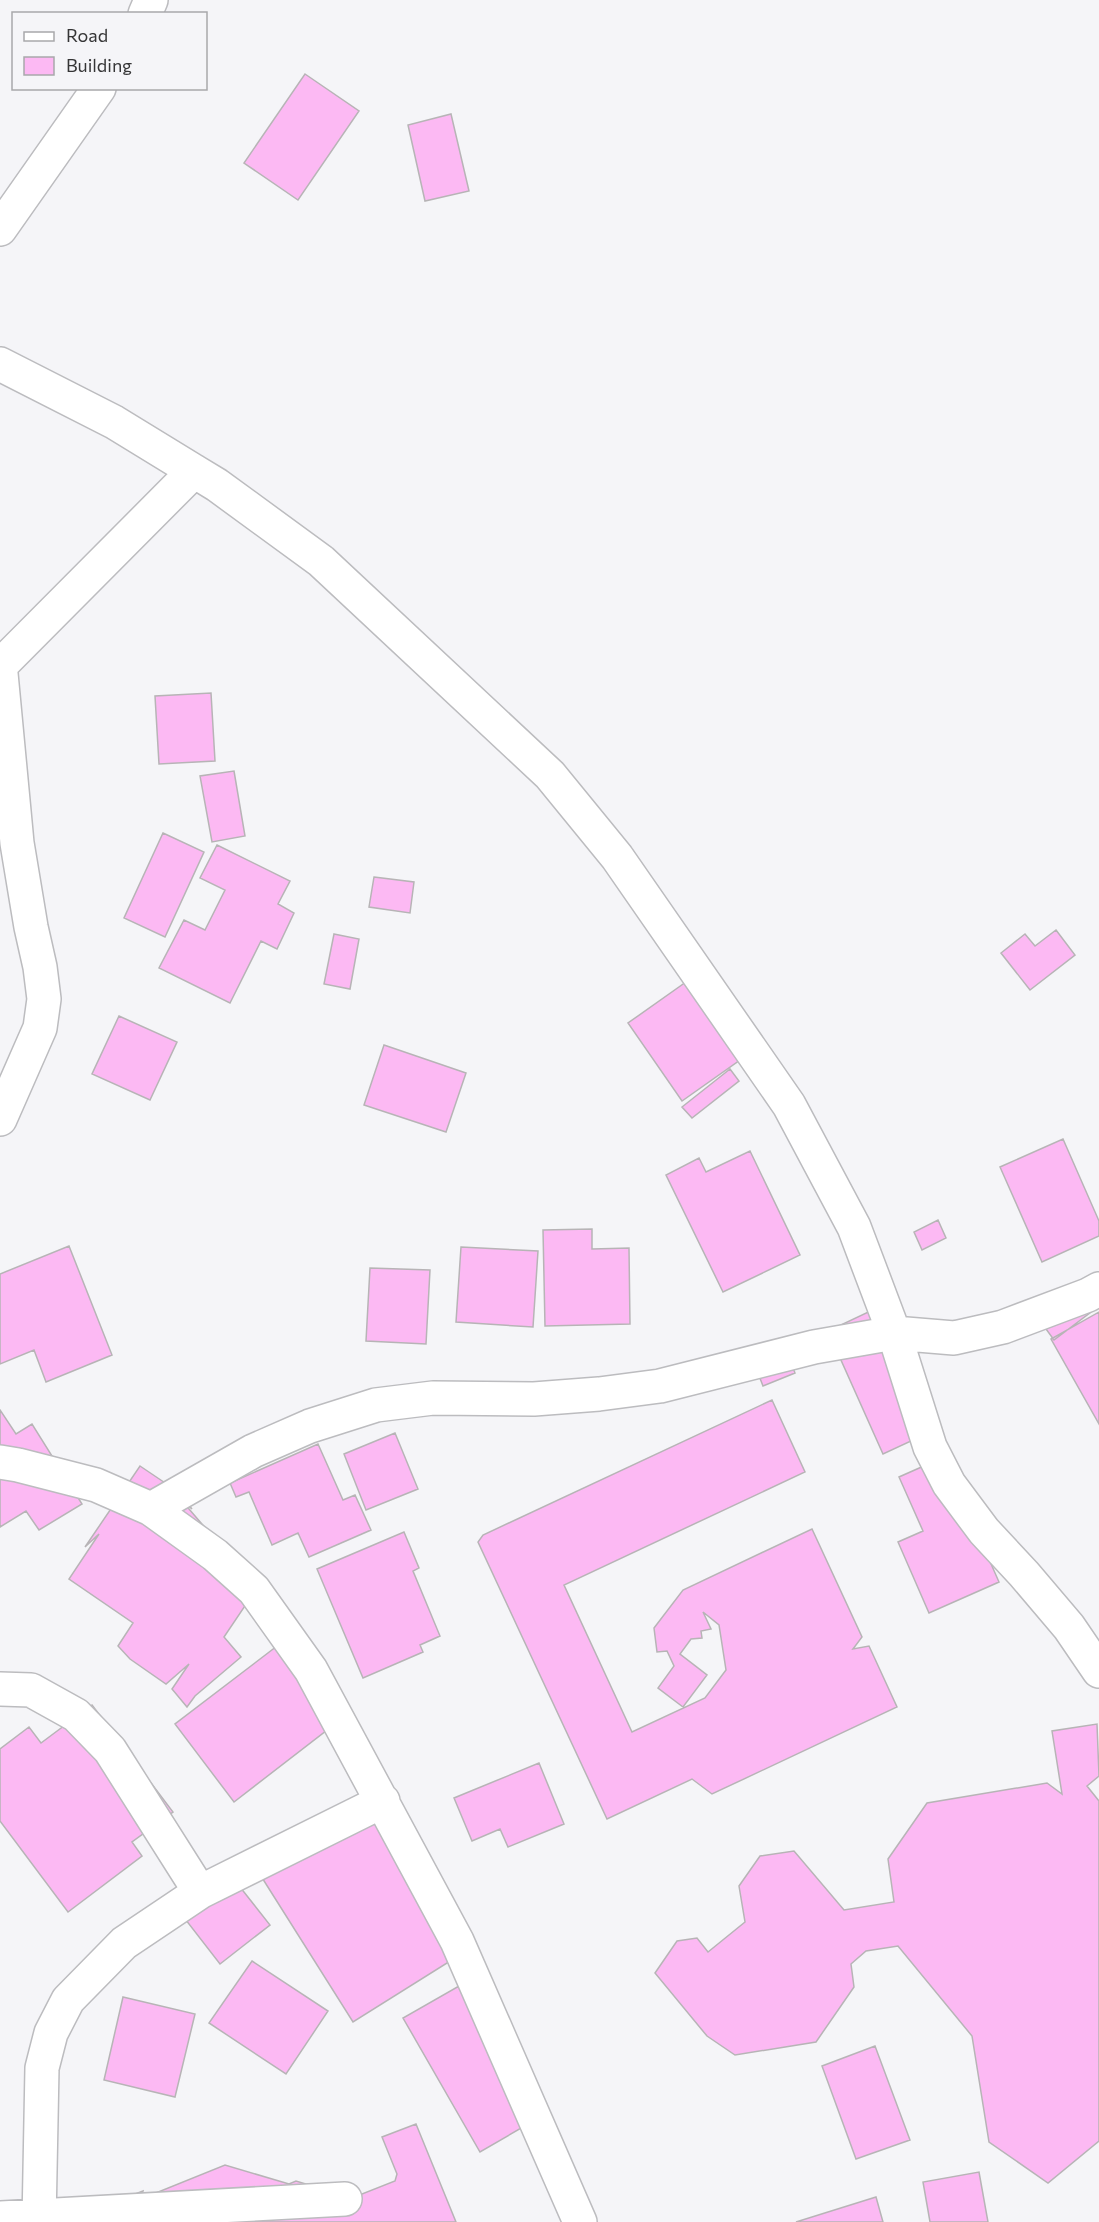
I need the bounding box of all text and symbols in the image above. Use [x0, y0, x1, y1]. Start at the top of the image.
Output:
legend [12, 12, 207, 90]
text: Road [66, 24, 108, 46]
text: Building [66, 54, 132, 76]

